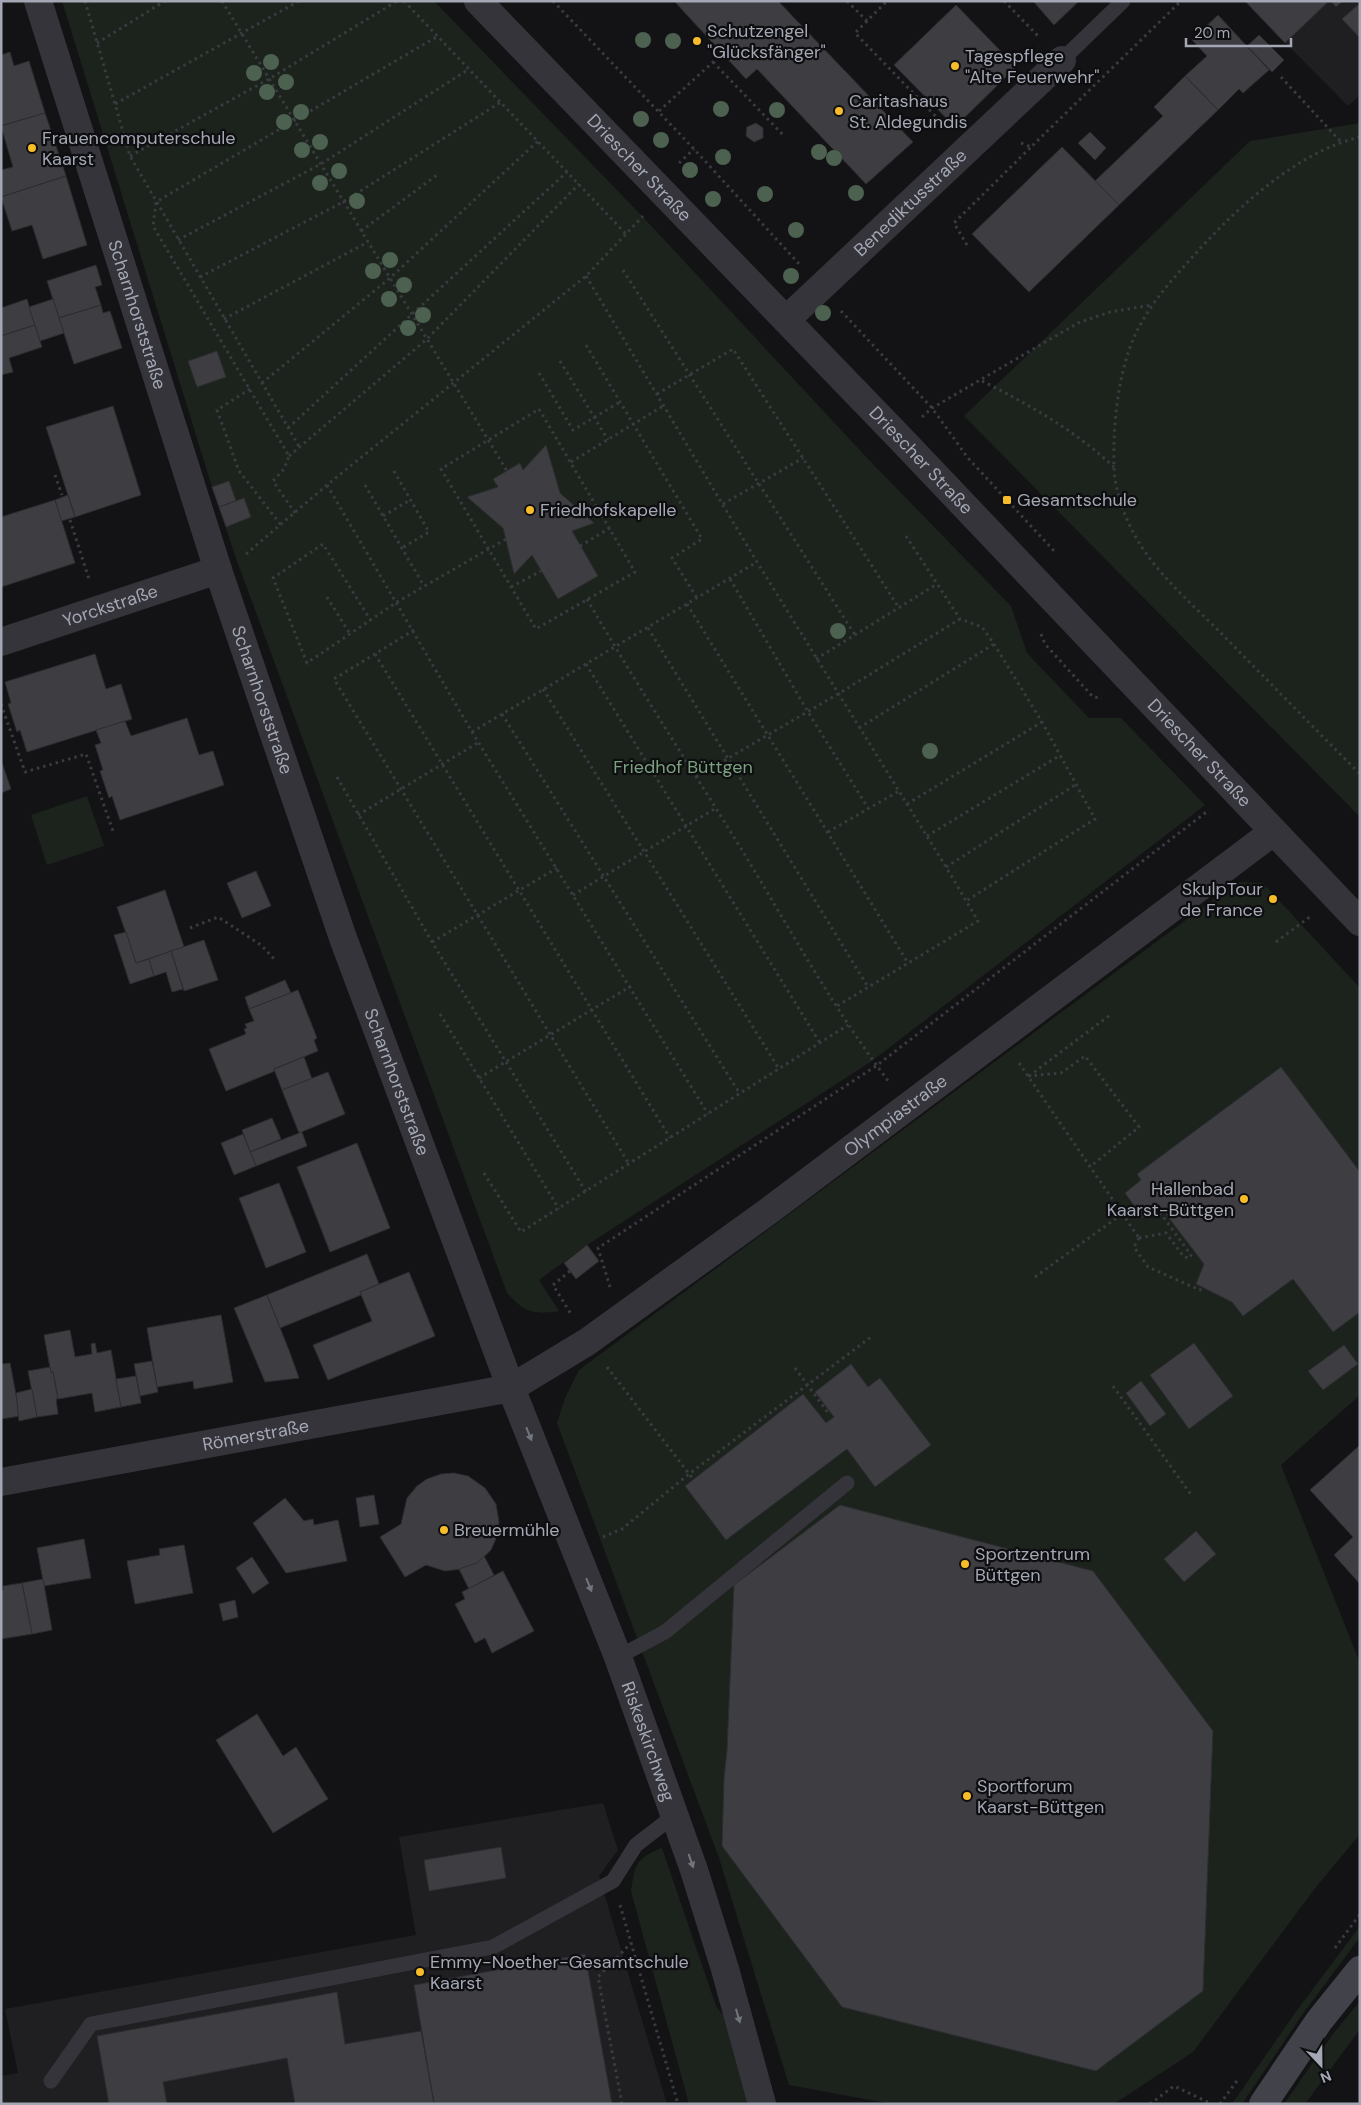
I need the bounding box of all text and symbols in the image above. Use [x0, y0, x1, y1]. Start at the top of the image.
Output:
scale bar [1186, 15, 1291, 47]
place label: Schutzengel "Glücksfänger" [707, 19, 826, 64]
text: 20 m [1194, 23, 1230, 43]
marker: Schutzengel "Glücksfänger" [691, 35, 703, 47]
place label: Tagespflege "Alte Feuerwehr" [965, 44, 1099, 89]
marker: Tagespflege "Alte Feuerwehr" [949, 60, 961, 72]
place label: Caritashaus St. Aldegundis [849, 89, 968, 134]
marker: Caritashaus St. Aldegundis [833, 105, 845, 117]
street label: Driescher Straße [582, 109, 697, 227]
place label: Frauencomputerschule Kaarst [42, 126, 235, 171]
marker: Frauencomputerschule Kaarst [26, 142, 38, 154]
street label: Benediktusstraße [849, 144, 972, 262]
street label: Scharnhorststraße [102, 237, 172, 392]
street label: Driescher Straße [864, 401, 978, 519]
place label: Gesamtschule [1017, 488, 1137, 512]
marker: Gesamtschule [1001, 494, 1013, 506]
place label: Friedhofskapelle [540, 498, 677, 522]
marker: Friedhofskapelle [524, 504, 536, 516]
street label: Yorckstraße [59, 579, 161, 633]
street label: Scharnhorststraße [226, 622, 298, 777]
street label: Driescher Straße [1142, 694, 1257, 812]
park label: Friedhof Büttgen [613, 755, 753, 779]
place label: SkulpTour de France [1180, 877, 1263, 922]
marker: SkulpTour de France [1267, 893, 1279, 905]
street label: Scharnhorststraße [358, 1005, 435, 1159]
street label: Olympiastraße [839, 1069, 952, 1162]
place label: Hallenbad Kaarst-Büttgen [1107, 1177, 1234, 1222]
marker: Hallenbad Kaarst-Büttgen [1238, 1193, 1250, 1205]
street label: Römerstraße [200, 1413, 311, 1457]
one-way arrow [525, 1427, 533, 1442]
place label: Breuermühle [454, 1518, 560, 1542]
marker: Breuermühle [438, 1524, 450, 1536]
place label: Sportzentrum Büttgen [975, 1542, 1090, 1587]
marker: Sportzentrum Büttgen [959, 1558, 971, 1570]
one-way arrow [586, 1577, 594, 1592]
street label: Riskeskirchweg [616, 1678, 681, 1805]
place label: Sportforum Kaarst-Büttgen [977, 1774, 1104, 1819]
marker: Sportforum Kaarst-Büttgen [961, 1790, 973, 1802]
one-way arrow [688, 1853, 695, 1868]
place label: Emmy-Noether-Gesamtschule Kaarst [430, 1950, 689, 1995]
marker: Emmy-Noether-Gesamtschule Kaarst [414, 1966, 426, 1978]
one-way arrow [735, 2009, 743, 2024]
north arrow [1296, 2040, 1346, 2090]
text: N [1318, 2067, 1334, 2087]

